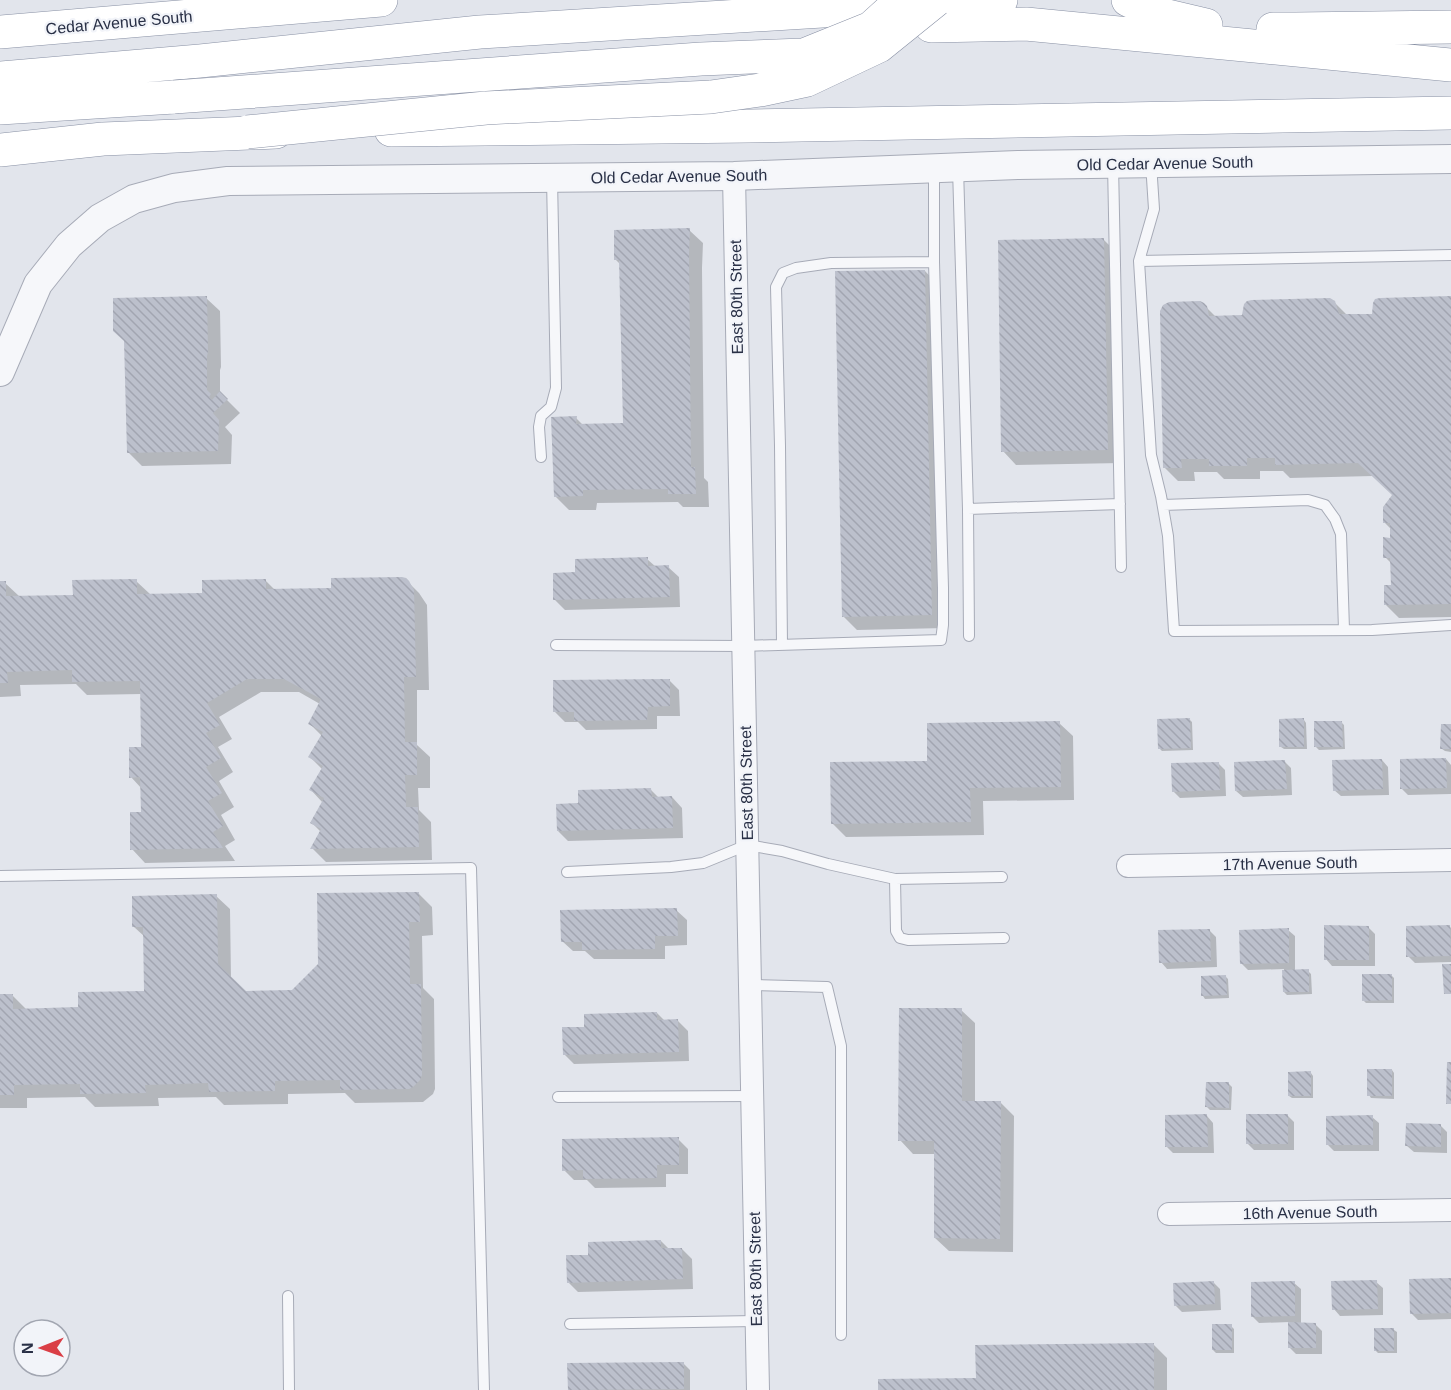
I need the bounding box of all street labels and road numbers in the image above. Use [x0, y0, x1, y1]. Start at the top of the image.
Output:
street label: Cedar Avenue South [45, 8, 193, 37]
street label: Old Cedar Avenue South [1077, 153, 1254, 174]
street label: Old Cedar Avenue South [591, 166, 768, 187]
street label: East 80th Street [727, 239, 746, 354]
street label: East 80th Street [737, 725, 756, 840]
street label: 17th Avenue South [1222, 854, 1358, 873]
street label: 16th Avenue South [1242, 1203, 1378, 1222]
street label: East 80th Street [746, 1211, 765, 1326]

